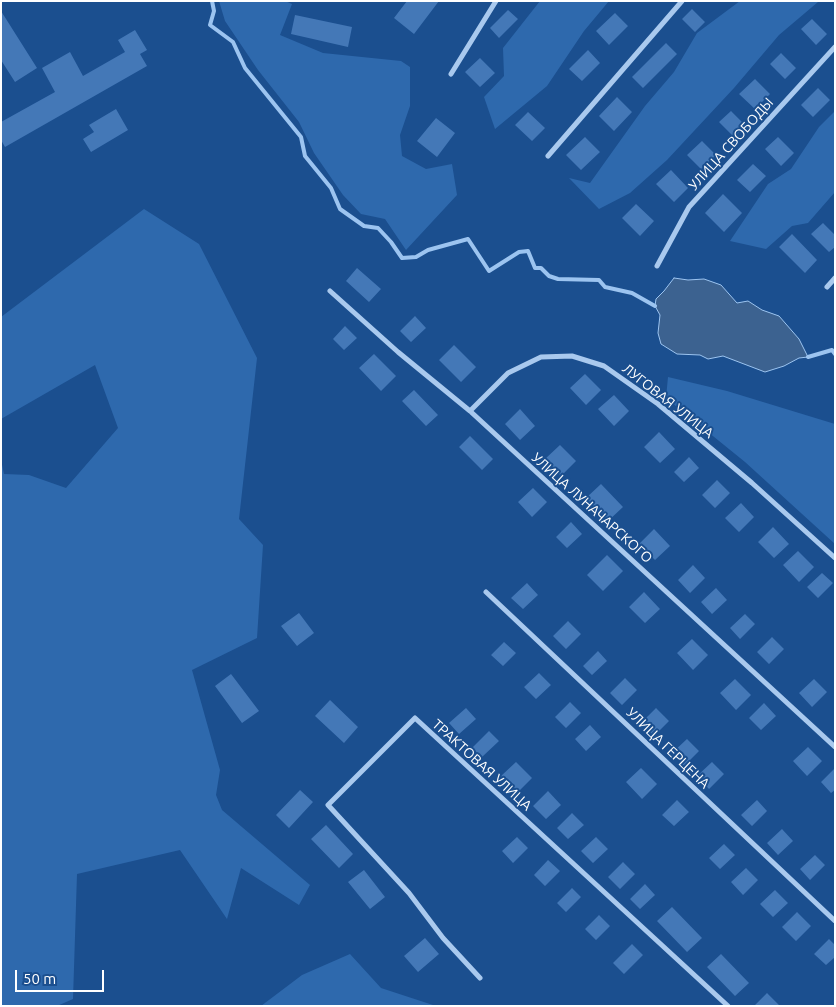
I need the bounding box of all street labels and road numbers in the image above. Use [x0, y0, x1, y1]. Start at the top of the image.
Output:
street label: УЛИЦА СВОБОДЫ [685, 94, 777, 194]
street label: ЛУГОВАЯ УЛИЦА [619, 360, 717, 442]
street label: УЛИЦА ЛУНАЧАРСКОГО [528, 449, 656, 567]
street label: УЛИЦА ГЕРЦЕНА [623, 704, 713, 792]
street label: ТРАКТОВАЯ УЛИЦА [429, 716, 535, 814]

